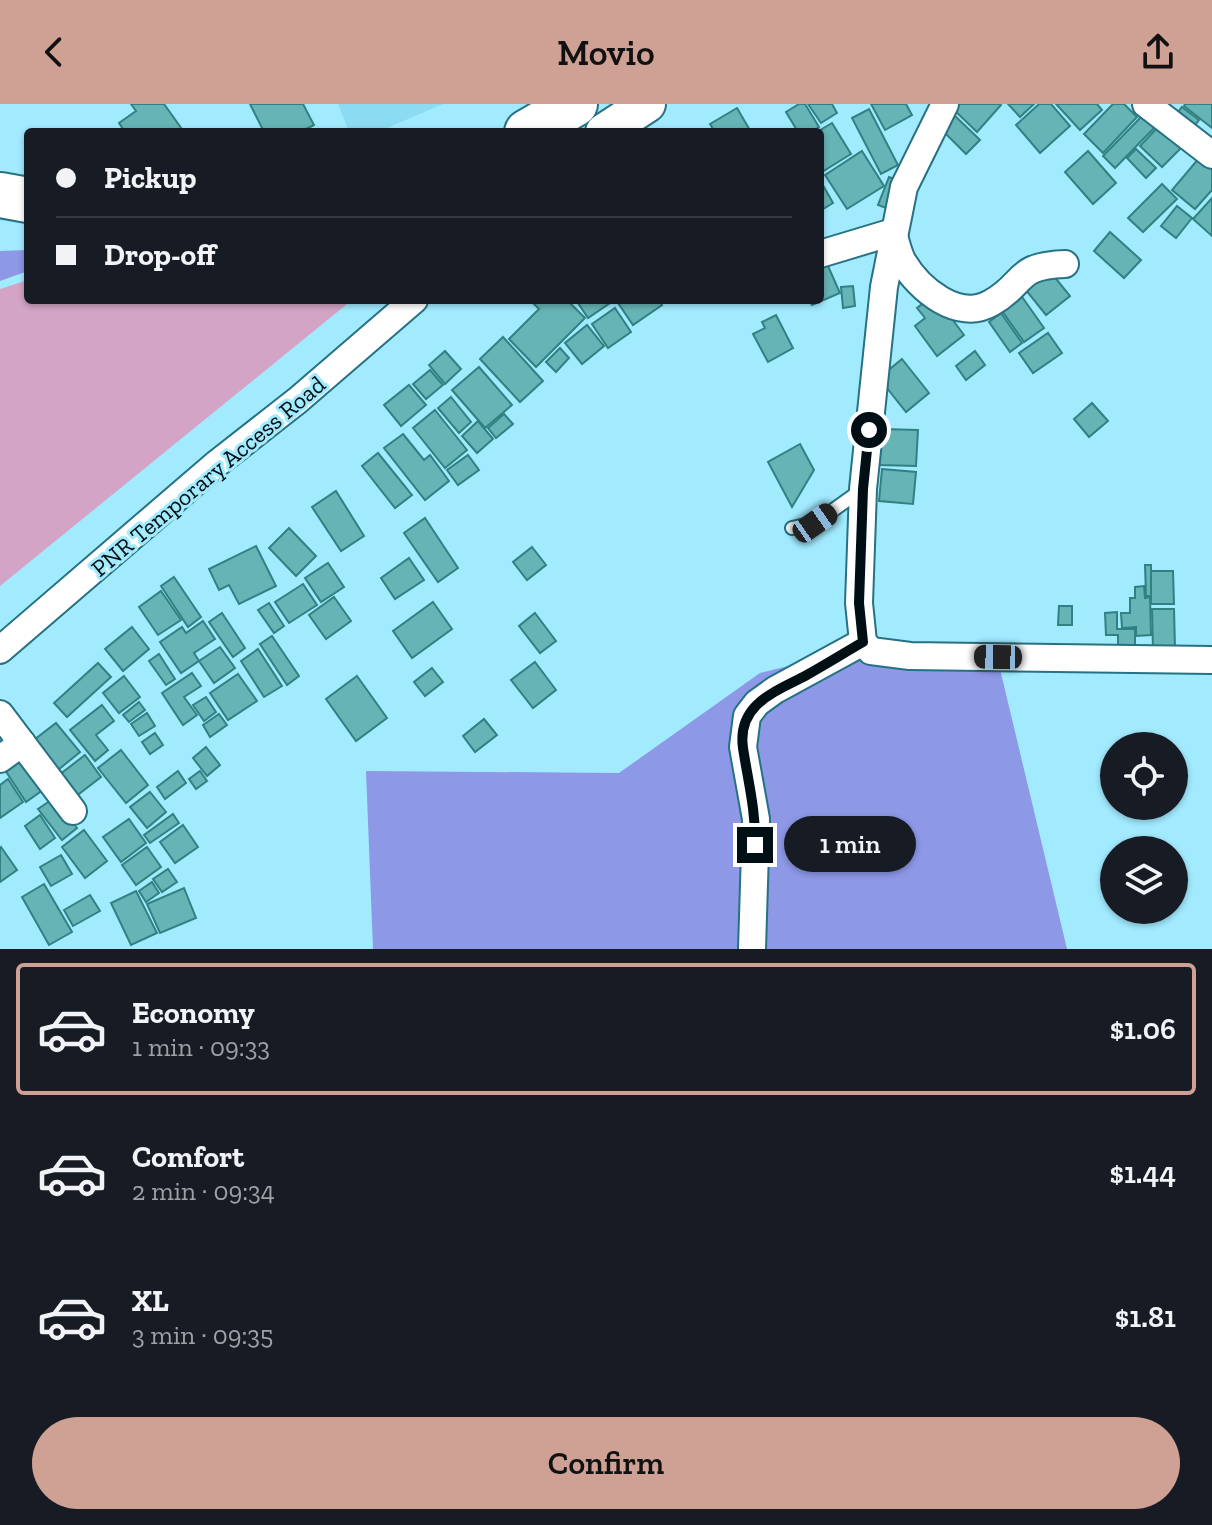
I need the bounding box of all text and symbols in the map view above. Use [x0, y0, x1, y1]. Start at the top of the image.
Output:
icon: back [32, 30, 76, 74]
icon: share [1136, 30, 1180, 74]
text: Movio [557, 31, 655, 74]
text: Pickup [104, 160, 196, 196]
text: Drop-off [104, 237, 216, 273]
street label: PNR Temporary Access Road [85, 369, 331, 583]
route start [851, 412, 887, 448]
car [788, 499, 842, 547]
car [974, 645, 1022, 669]
map controls [1100, 732, 1188, 924]
button: locate [1100, 732, 1188, 820]
callout: 1 min [783, 817, 915, 873]
route end [737, 827, 773, 863]
text: 1 min [819, 828, 881, 860]
button: layers [1100, 836, 1188, 924]
icon: car [36, 993, 108, 1065]
text: Economy [132, 995, 255, 1031]
text: $1.06 [1110, 1011, 1176, 1047]
text: 1 min · 09:33 [132, 1031, 270, 1063]
icon: car [36, 1137, 108, 1209]
text: Comfort [132, 1139, 244, 1175]
text: $1.44 [1109, 1155, 1176, 1191]
text: 2 min · 09:34 [132, 1175, 275, 1207]
icon: car [36, 1281, 108, 1353]
text: XL [132, 1283, 169, 1319]
text: $1.81 [1115, 1299, 1176, 1335]
text: 3 min · 09:35 [132, 1319, 273, 1351]
button: Confirm [32, 1417, 1180, 1509]

